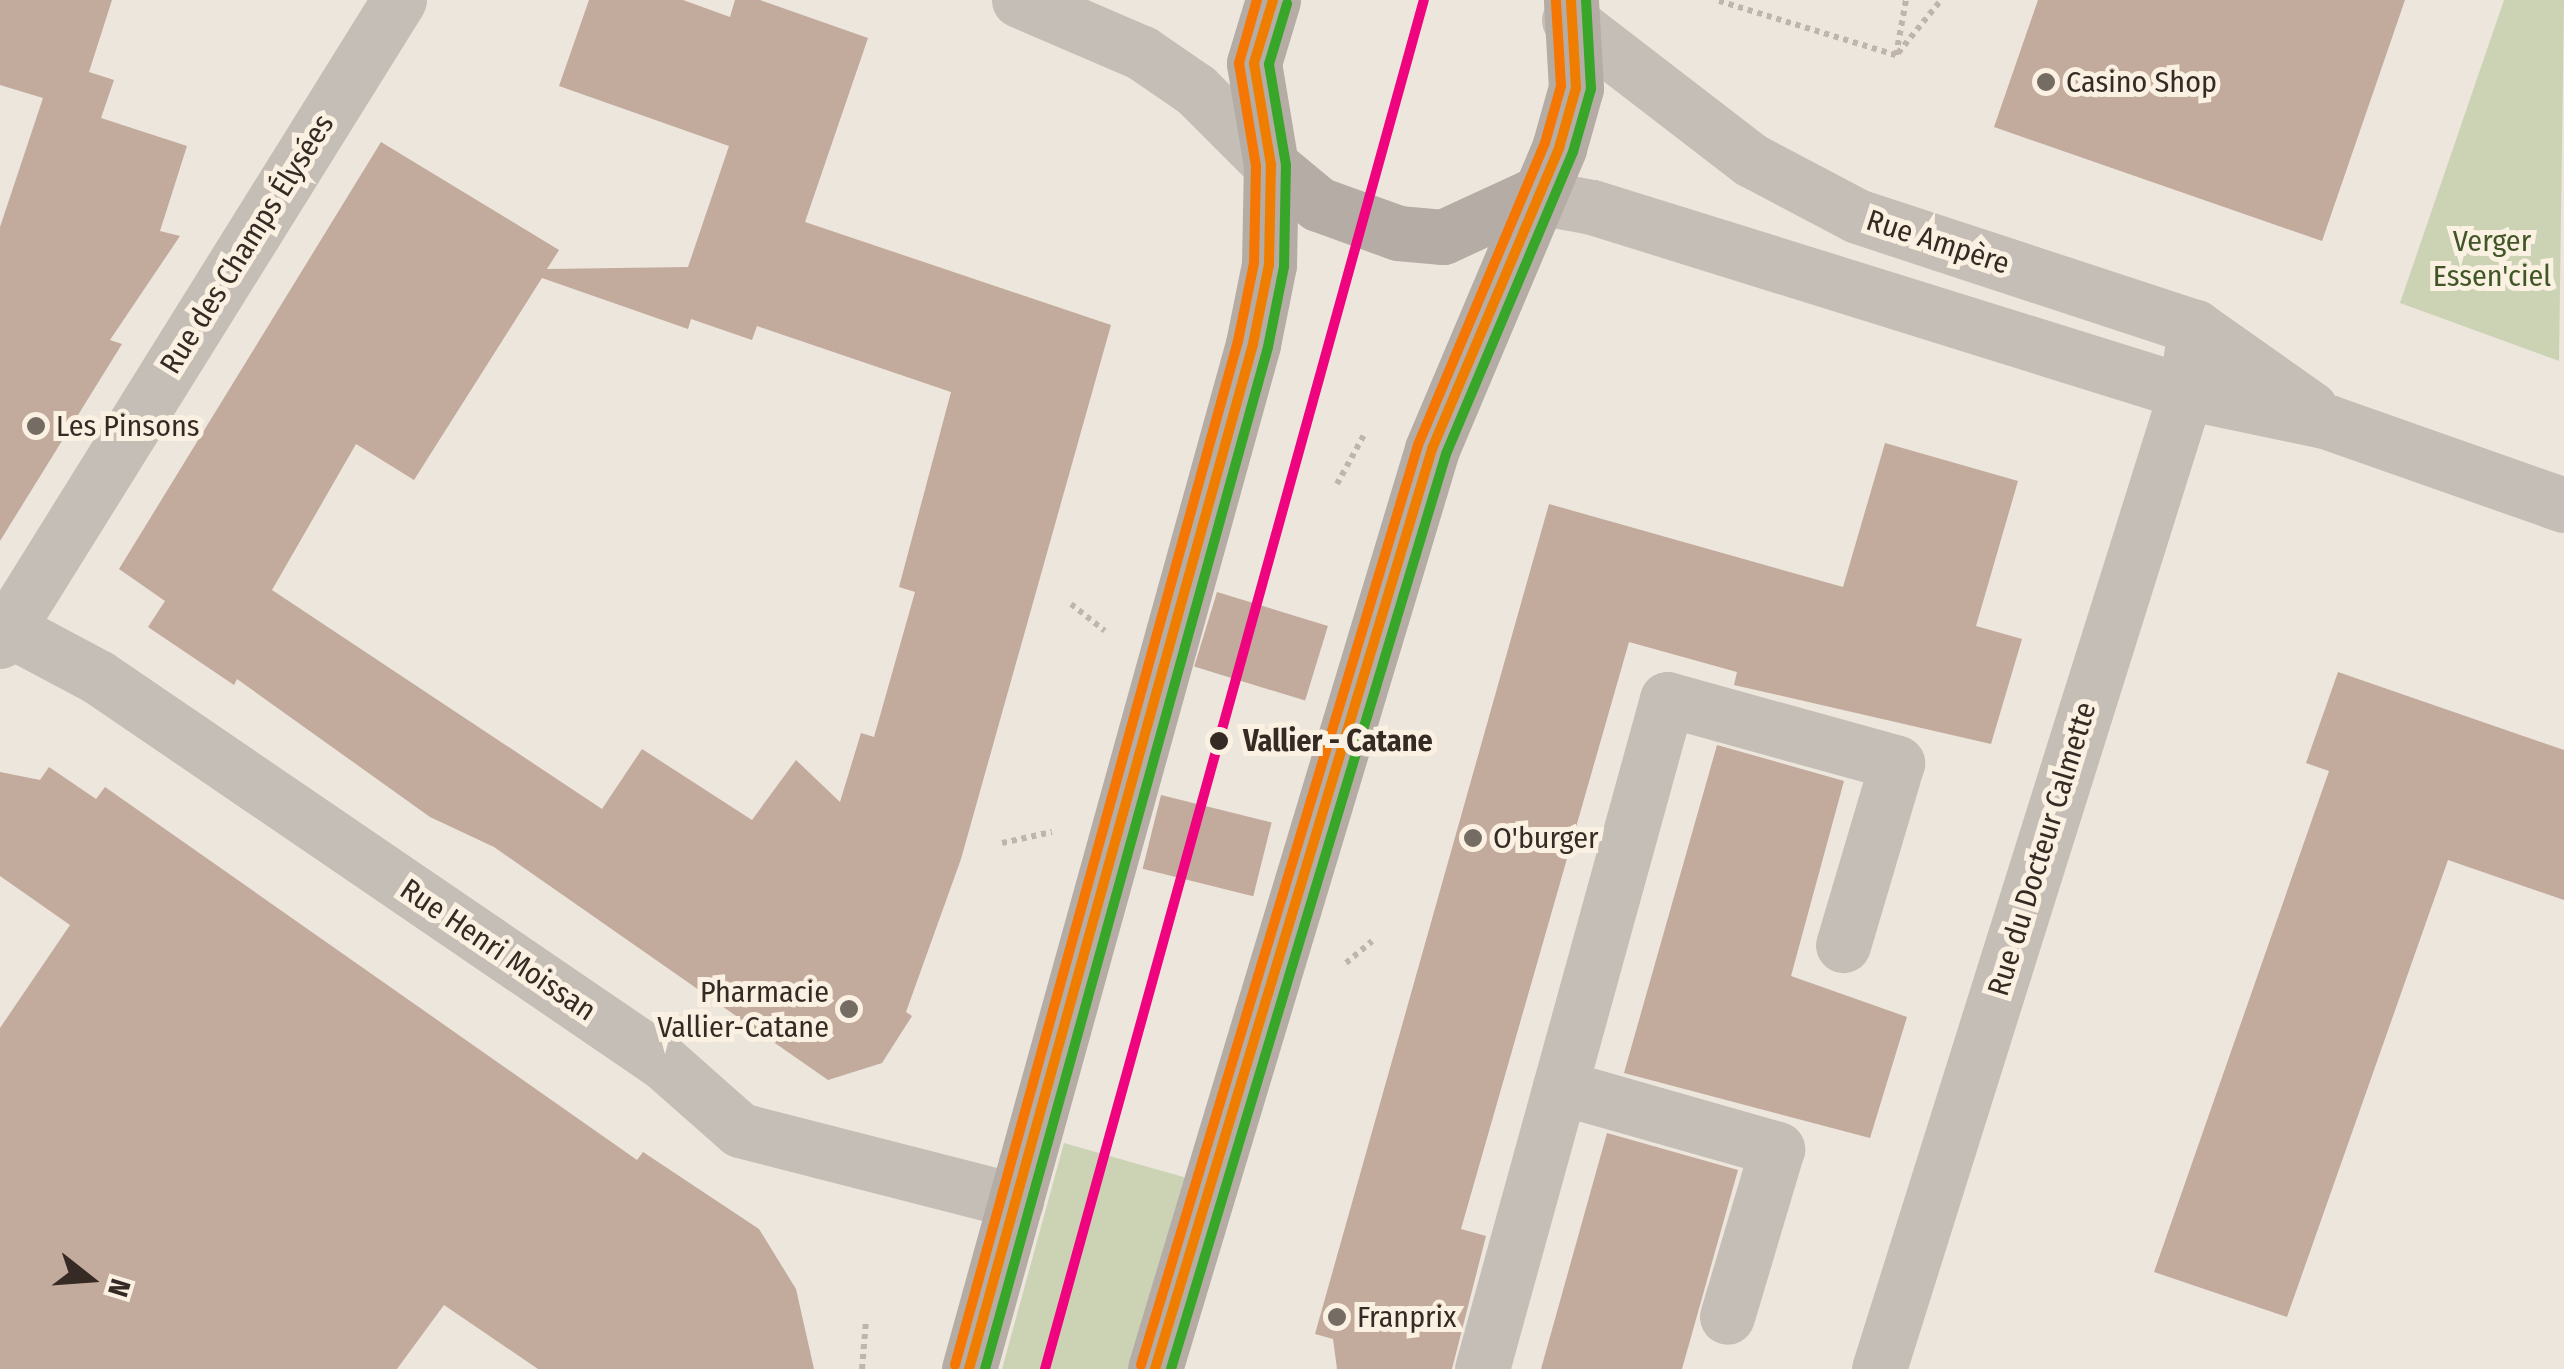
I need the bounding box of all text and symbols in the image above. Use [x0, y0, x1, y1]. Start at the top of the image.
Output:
place label: Casino Shop [2066, 64, 2217, 100]
marker: Casino Shop [2035, 71, 2057, 93]
street label: Rue des Champs Élysées [153, 108, 341, 380]
street label: Rue Ampère [1862, 202, 2014, 282]
park label: Verger Essen'ciel [2433, 223, 2551, 294]
place label: Les Pinsons [56, 408, 200, 444]
marker: Les Pinsons [25, 415, 47, 437]
street label: Rue du Docteur Calmette [1980, 698, 2104, 1000]
place label: Vallier - Catane [1243, 723, 1433, 759]
marker: Vallier - Catane [1204, 726, 1234, 756]
place label: O'burger [1493, 820, 1599, 856]
marker: O'burger [1462, 827, 1484, 849]
street label: Rue Henri Moissan [393, 871, 603, 1029]
place label: Pharmacie Vallier-Catane [657, 974, 829, 1044]
marker: Pharmacie Vallier-Catane [838, 998, 860, 1020]
north arrow [40, 1229, 140, 1329]
text: N [101, 1275, 137, 1301]
place label: Franprix [1357, 1299, 1456, 1335]
marker: Franprix [1326, 1306, 1348, 1328]

